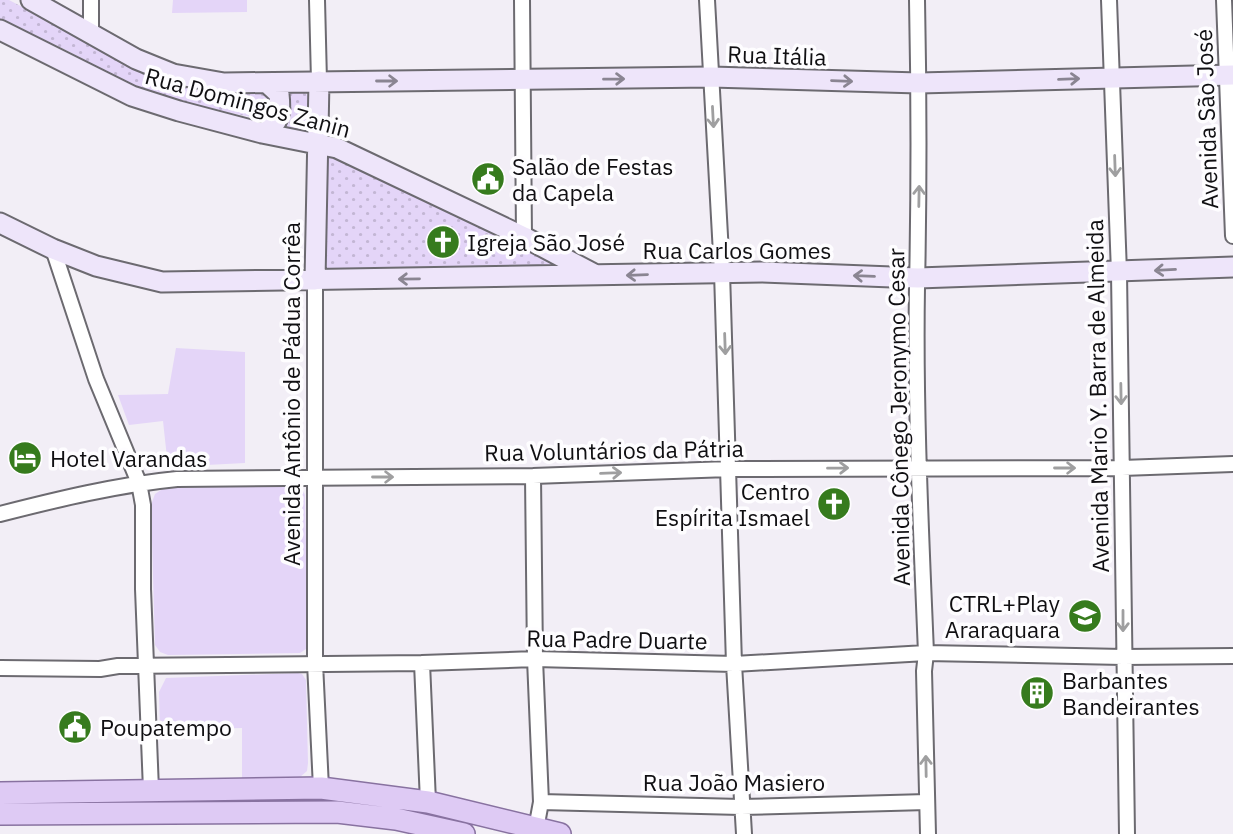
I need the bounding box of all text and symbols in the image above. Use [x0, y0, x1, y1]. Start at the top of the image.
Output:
street label: Avenida São José [1188, 28, 1224, 210]
street label: Rua Itália [727, 38, 827, 72]
street label: Rua Domingos Zanin [142, 60, 354, 144]
one-way arrow [603, 72, 626, 86]
one-way arrow [1057, 73, 1080, 86]
one-way arrow [375, 74, 398, 88]
one-way arrow [830, 75, 853, 88]
one-way arrow [707, 105, 720, 128]
place label: Salão de Festas da Capela [512, 151, 673, 207]
one-way arrow [1109, 154, 1122, 177]
public building icon: Salão de Festas da Capela [469, 160, 507, 198]
one-way arrow [912, 184, 926, 207]
street label: Avenida Mario Y. Barra de Almeida [1079, 219, 1115, 573]
street label: Avenida Antônio de Pádua Corrêa [276, 222, 306, 566]
church icon: Igreja São José [424, 223, 462, 261]
place label: Igreja São José [467, 227, 625, 257]
street label: Rua Carlos Gomes [642, 235, 832, 265]
street label: Avenida Cônego Jeronymo Cesar [880, 247, 916, 586]
one-way arrow [1154, 264, 1177, 277]
one-way arrow [625, 268, 648, 281]
one-way arrow [853, 269, 876, 282]
one-way arrow [398, 272, 421, 285]
one-way arrow [718, 333, 731, 356]
one-way arrow [1115, 382, 1128, 405]
street label: Rua Voluntários da Pátria [484, 433, 744, 467]
hotel icon: Hotel Varandas [6, 439, 44, 477]
place label: Hotel Varandas [50, 443, 208, 473]
one-way arrow [826, 461, 849, 475]
one-way arrow [1054, 461, 1077, 475]
one-way arrow [599, 466, 622, 480]
one-way arrow [371, 470, 394, 483]
place label: Centro Espírita Ismael [655, 476, 810, 532]
church icon: Centro Espírita Ismael [815, 485, 853, 523]
place label: CTRL+Play Araraquara [945, 588, 1061, 644]
school or university icon: CTRL+Play Araraquara [1066, 597, 1104, 635]
one-way arrow [1116, 609, 1130, 632]
street label: Rua Padre Duarte [526, 622, 708, 656]
place label: Barbantes Bandeirantes [1062, 665, 1200, 721]
building icon: Barbantes Bandeirantes [1018, 674, 1056, 712]
public building icon: Poupatempo [56, 708, 94, 746]
place label: Poupatempo [100, 712, 232, 742]
one-way arrow [919, 755, 932, 778]
street label: Rua João Masiero [643, 767, 825, 797]

